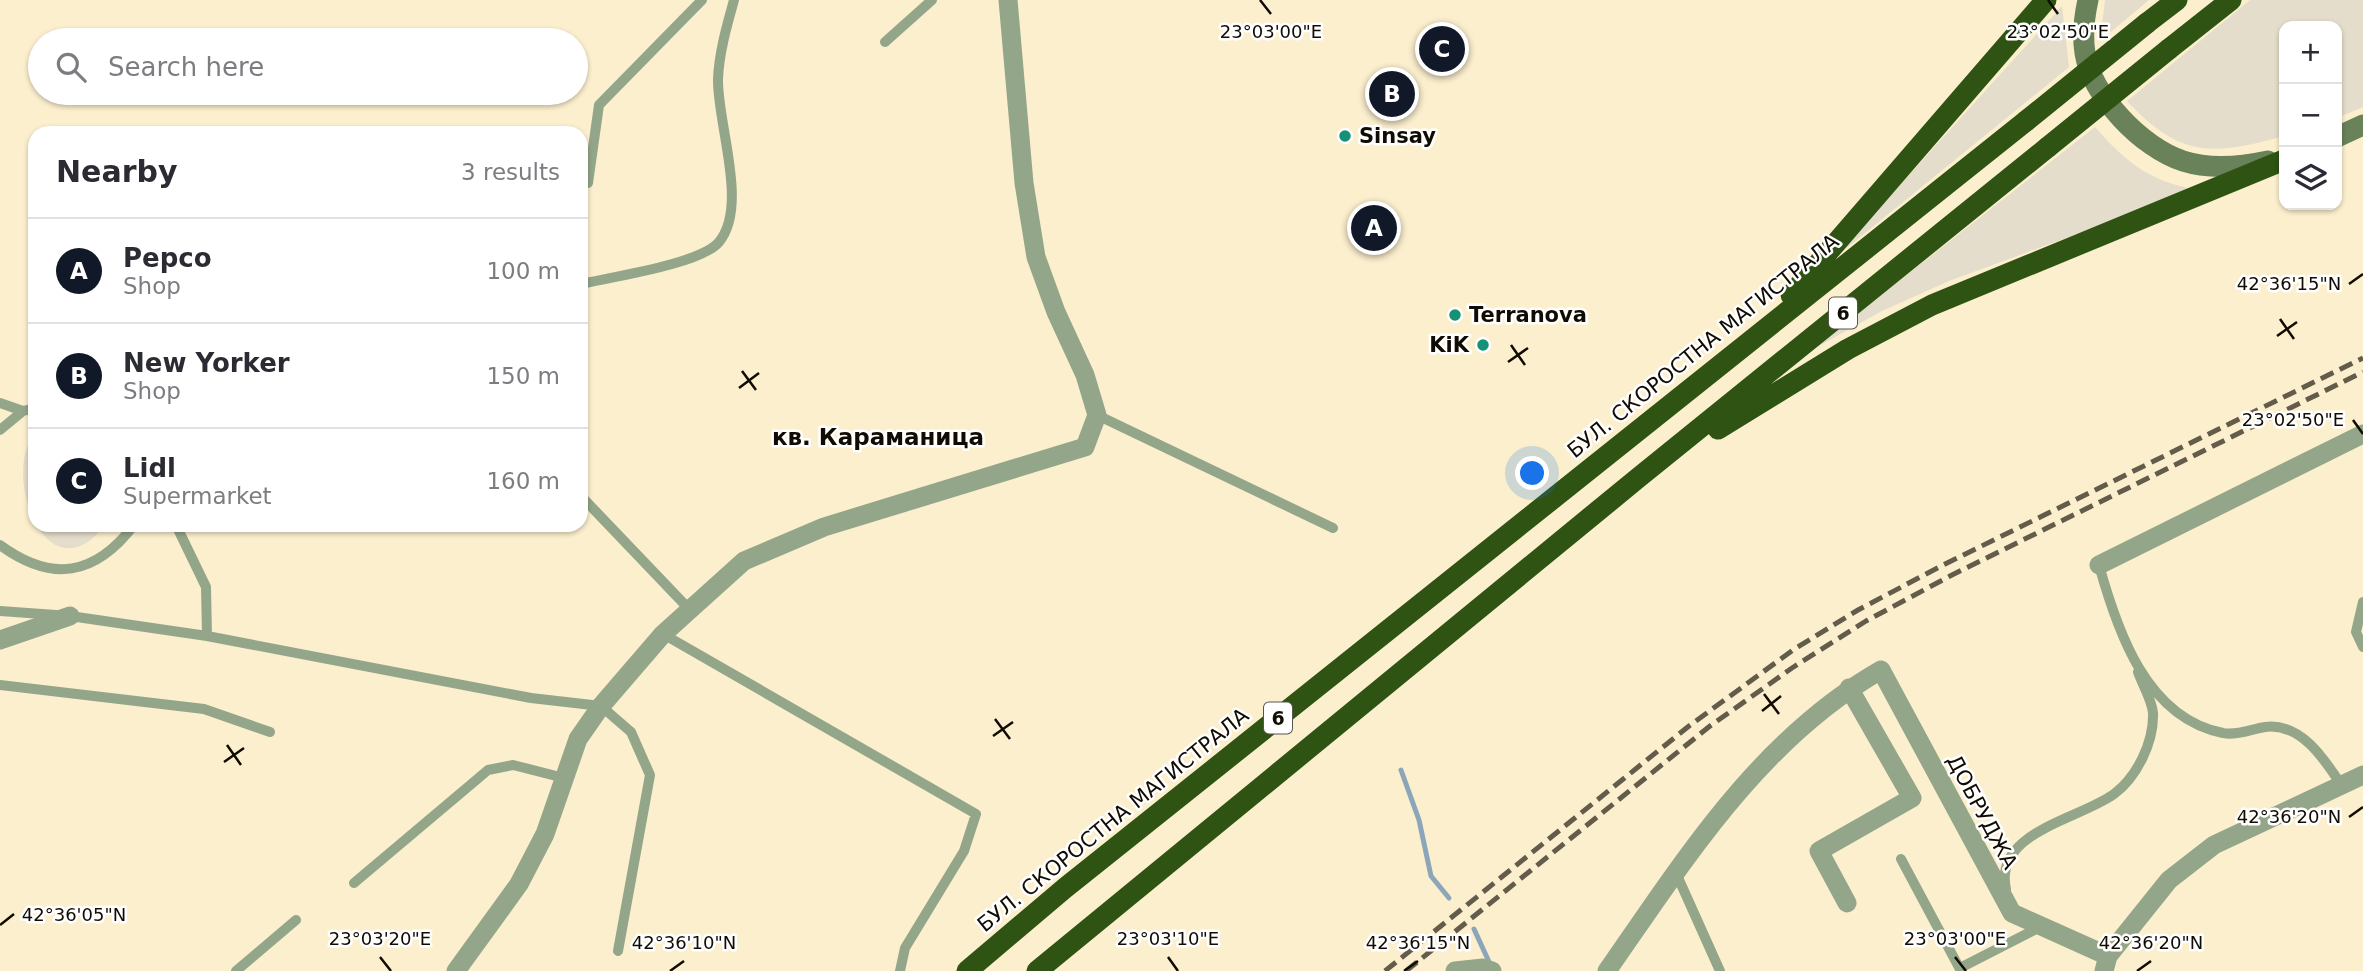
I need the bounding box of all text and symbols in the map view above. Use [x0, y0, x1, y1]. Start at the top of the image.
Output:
text: 23°03'00"E [1220, 21, 1322, 42]
text: 23°02'50"E [2007, 21, 2109, 42]
map controls [2279, 21, 2342, 210]
button: + [2279, 21, 2342, 84]
pin: C [1419, 23, 1465, 75]
search box [28, 28, 588, 105]
icon: search [52, 48, 90, 86]
text: Search here [108, 52, 264, 82]
pin: B [1369, 68, 1415, 120]
button: − [2279, 84, 2342, 147]
place label: Sinsay [1359, 124, 1436, 148]
marker: Sinsay [1337, 128, 1353, 144]
button: layers [2279, 147, 2342, 210]
text: Nearby [56, 154, 178, 189]
text: 3 results [461, 159, 560, 185]
pin: A [1351, 202, 1397, 254]
street label: БУЛ. СКОРОСТНА МАГИСТРАЛА [1563, 229, 1844, 463]
text: Pepco [123, 243, 212, 273]
text: A [70, 258, 88, 284]
text: 100 m [486, 258, 560, 284]
text: Shop [123, 273, 181, 299]
text: 42°36'15"N [2237, 273, 2341, 294]
road number: 6 [1829, 298, 1857, 328]
place label: Terranova [1469, 303, 1587, 327]
marker: Terranova [1447, 307, 1463, 323]
place label: KiK [1429, 333, 1470, 357]
marker: KiK [1475, 337, 1491, 353]
text: New Yorker [123, 348, 290, 378]
text: B [70, 363, 88, 389]
text: 150 m [486, 363, 560, 389]
text: Shop [123, 378, 181, 404]
text: 23°02'50"E [2242, 409, 2344, 430]
district label: кв. Караманица [772, 424, 984, 450]
text: Lidl [123, 453, 176, 483]
your location [1515, 456, 1549, 490]
text: C [71, 468, 87, 494]
text: 160 m [486, 468, 560, 494]
text: Supermarket [123, 483, 272, 509]
road number: 6 [1264, 702, 1292, 734]
street label: БУЛ. СКОРОСТНА МАГИСТРАЛА [973, 703, 1254, 937]
street label: ДОБРУДЖА [1942, 751, 2023, 874]
text: 42°36'20"N [2237, 806, 2341, 827]
text: 42°36'05"N [22, 904, 126, 925]
text: 23°03'20"E [329, 928, 431, 949]
text: 23°03'10"E [1117, 928, 1219, 949]
text: 23°03'00"E [1904, 928, 2006, 949]
text: 42°36'10"N [632, 932, 736, 953]
text: 42°36'15"N [1366, 932, 1470, 953]
text: 42°36'20"N [2099, 932, 2203, 953]

